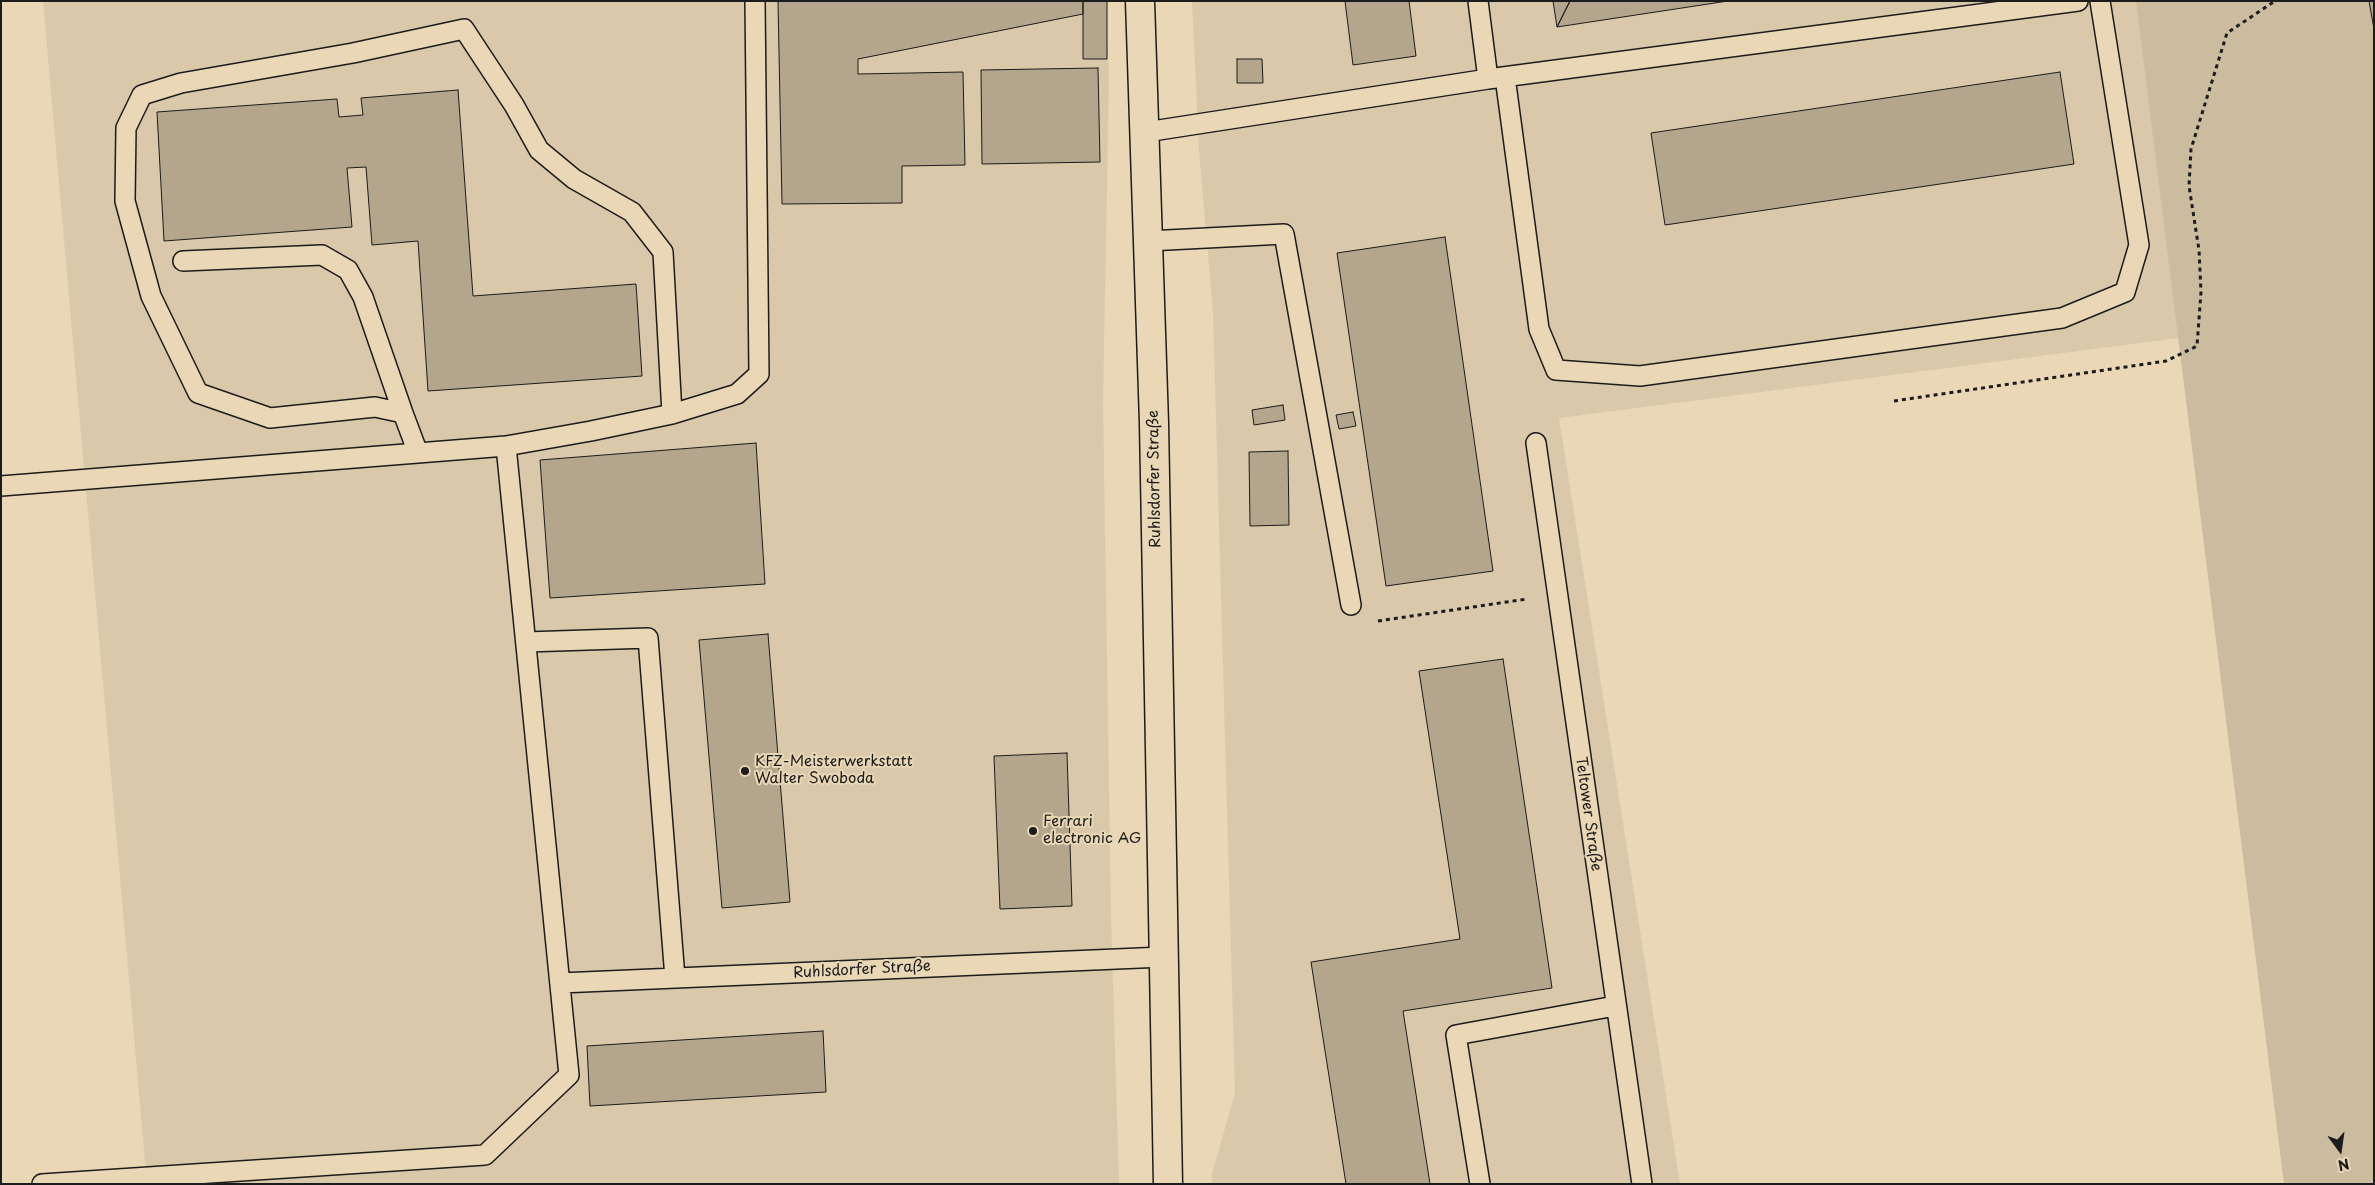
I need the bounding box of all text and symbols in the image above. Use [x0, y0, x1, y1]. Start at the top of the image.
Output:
street label: Ruhlsdorfer Straße [1145, 410, 1165, 548]
place label: KFZ-Meisterwerkstatt Walter Swoboda [755, 753, 913, 788]
street label: Teltower Straße [1571, 756, 1605, 872]
marker: KFZ-Meisterwerkstatt Walter Swoboda [739, 765, 751, 777]
place label: Ferrari electronic AG [1043, 813, 1141, 848]
marker: Ferrari electronic AG [1027, 825, 1039, 837]
street label: Ruhlsdorfer Straße [793, 957, 931, 983]
north arrow [2315, 1125, 2365, 1175]
text: N [2336, 1154, 2352, 1177]

